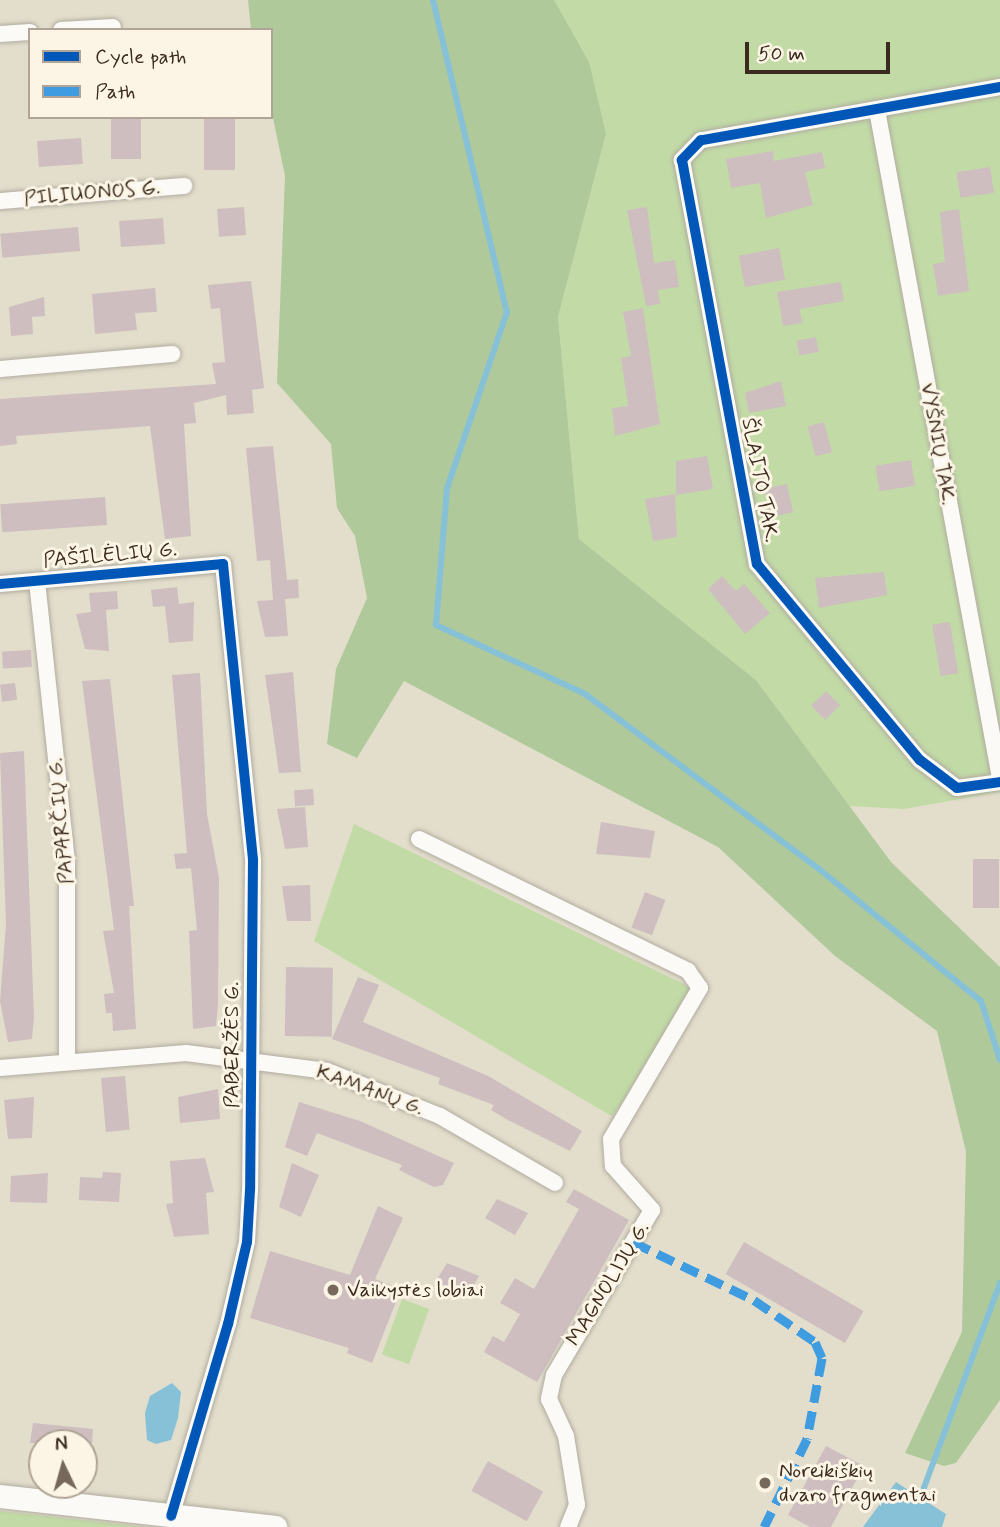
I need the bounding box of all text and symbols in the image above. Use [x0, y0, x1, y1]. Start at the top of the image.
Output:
legend [28, 28, 273, 119]
scale bar [748, 28, 893, 72]
text: 50 m [758, 40, 805, 68]
text: Cycle path [95, 43, 186, 71]
text: Path [95, 78, 135, 106]
street label: PILIUONOS G. [23, 175, 161, 211]
street label: VYŠNIŲ TAK. [915, 381, 961, 507]
street label: ŠLAITO TAK. [736, 417, 784, 543]
street label: PAŠILĖLIŲ G. [42, 537, 178, 573]
street label: PAPARČIŲ G. [43, 757, 79, 885]
street label: PABERŽĖS G. [219, 982, 245, 1108]
street label: KAMANŲ G. [313, 1059, 427, 1121]
street label: MAGNOLIJŲ G. [561, 1217, 655, 1351]
place label: Vaikystės lobiai [347, 1277, 485, 1303]
marker: Vaikystės lobiai [325, 1282, 341, 1298]
north arrow [28, 1429, 98, 1499]
text: N [54, 1432, 69, 1458]
place label: Noreikiškių dvaro fragmentai [779, 1458, 936, 1508]
marker: Noreikiškių dvaro fragmentai [757, 1475, 773, 1491]

